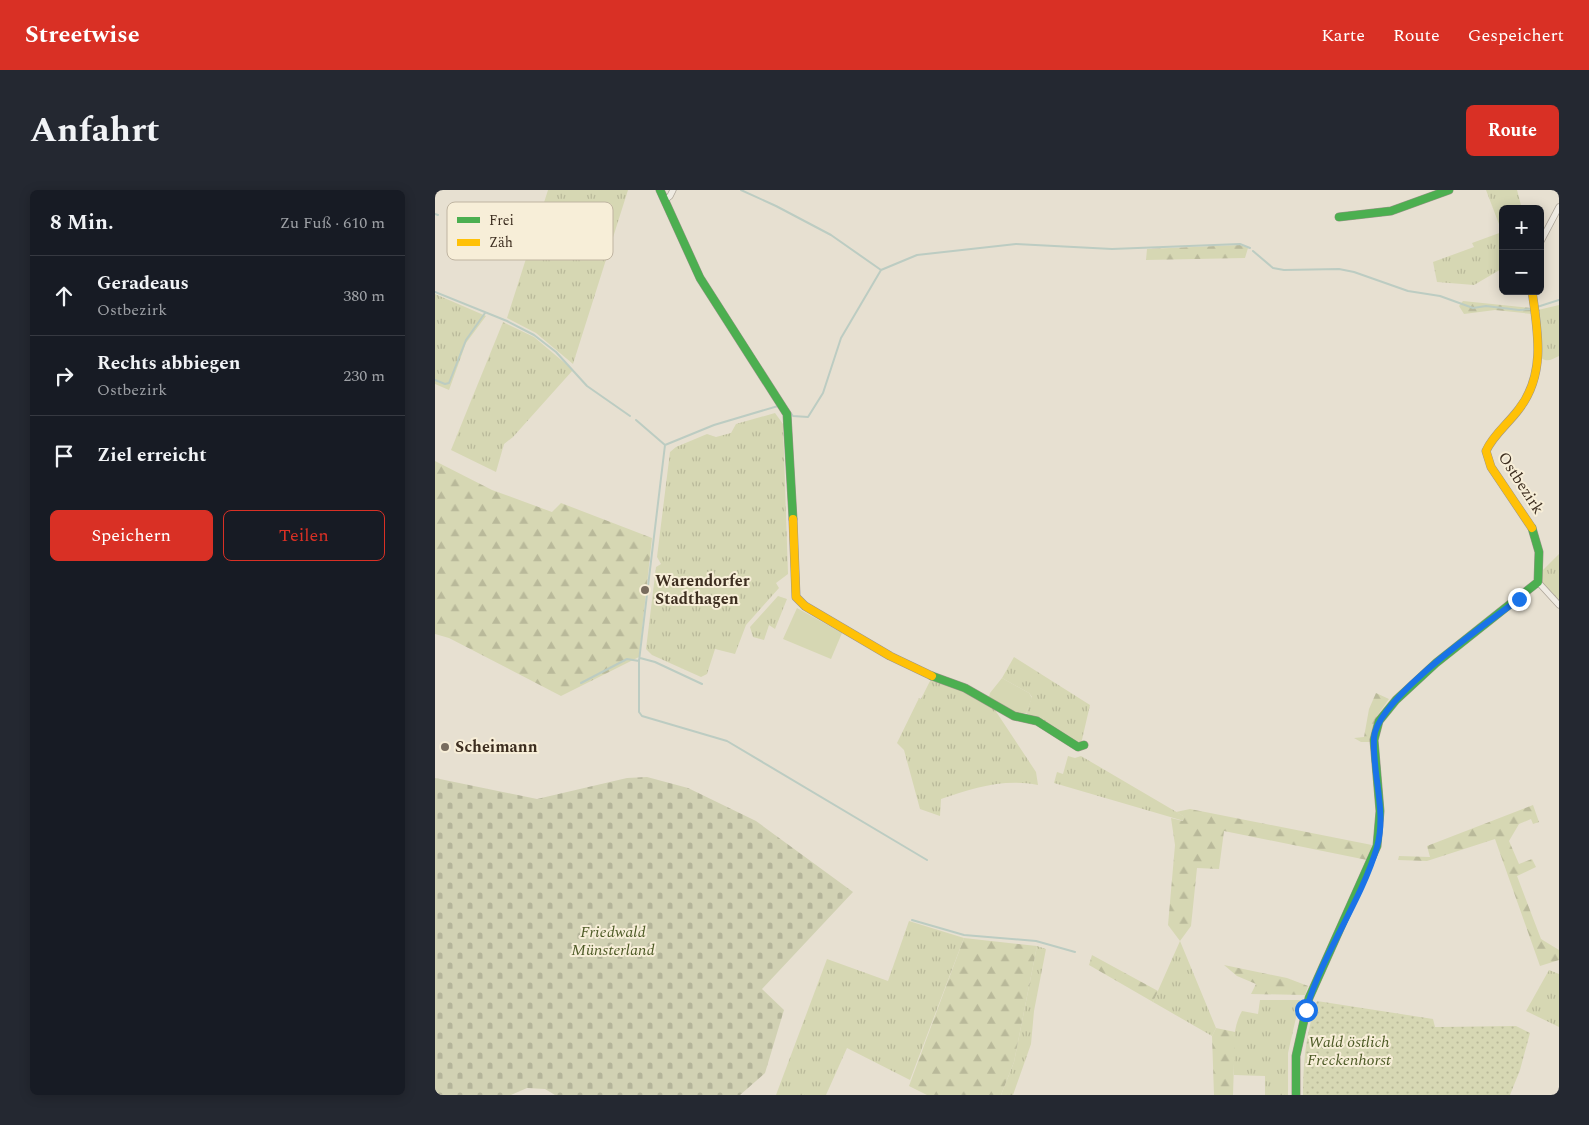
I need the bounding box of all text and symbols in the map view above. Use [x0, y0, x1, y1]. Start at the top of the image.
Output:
text: Streetwise [25, 17, 140, 53]
text: Karte [1321, 22, 1365, 49]
text: Route [1393, 22, 1440, 49]
text: Gespeichert [1468, 22, 1564, 49]
text: Anfahrt [30, 104, 160, 157]
button: Route [1466, 105, 1559, 156]
legend [447, 202, 613, 260]
map controls [1499, 205, 1544, 295]
button: + [1499, 205, 1544, 250]
text: 8 Min. [50, 207, 114, 239]
text: Frei [489, 210, 514, 231]
text: Zu Fuß · 610 m [280, 211, 385, 235]
text: Zäh [489, 232, 513, 253]
button: − [1499, 250, 1544, 295]
text: Geradeaus [97, 269, 189, 298]
icon: ahead [50, 282, 78, 310]
text: 380 m [343, 284, 385, 308]
text: Ostbezirk [97, 298, 167, 322]
text: Rechts abbiegen [97, 349, 241, 378]
icon: right [50, 362, 78, 390]
text: 230 m [343, 364, 385, 388]
text: Ostbezirk [97, 378, 167, 402]
text: Ziel erreicht [97, 441, 207, 470]
icon: arrive [50, 442, 78, 470]
street label: Ostbezirk [1492, 447, 1550, 519]
button: Speichern [50, 510, 213, 561]
button: Teilen [223, 510, 385, 561]
place label: Warendorfer Stadthagen [655, 569, 750, 611]
marker: Warendorfer Stadthagen [639, 584, 651, 596]
route end [1508, 588, 1531, 611]
place label: Scheimann [455, 735, 538, 759]
marker: Scheimann [439, 741, 451, 753]
park label: Friedwald Münsterland [571, 920, 655, 962]
route start [1295, 999, 1318, 1022]
park label: Wald östlich Freckenhorst [1307, 1030, 1392, 1072]

